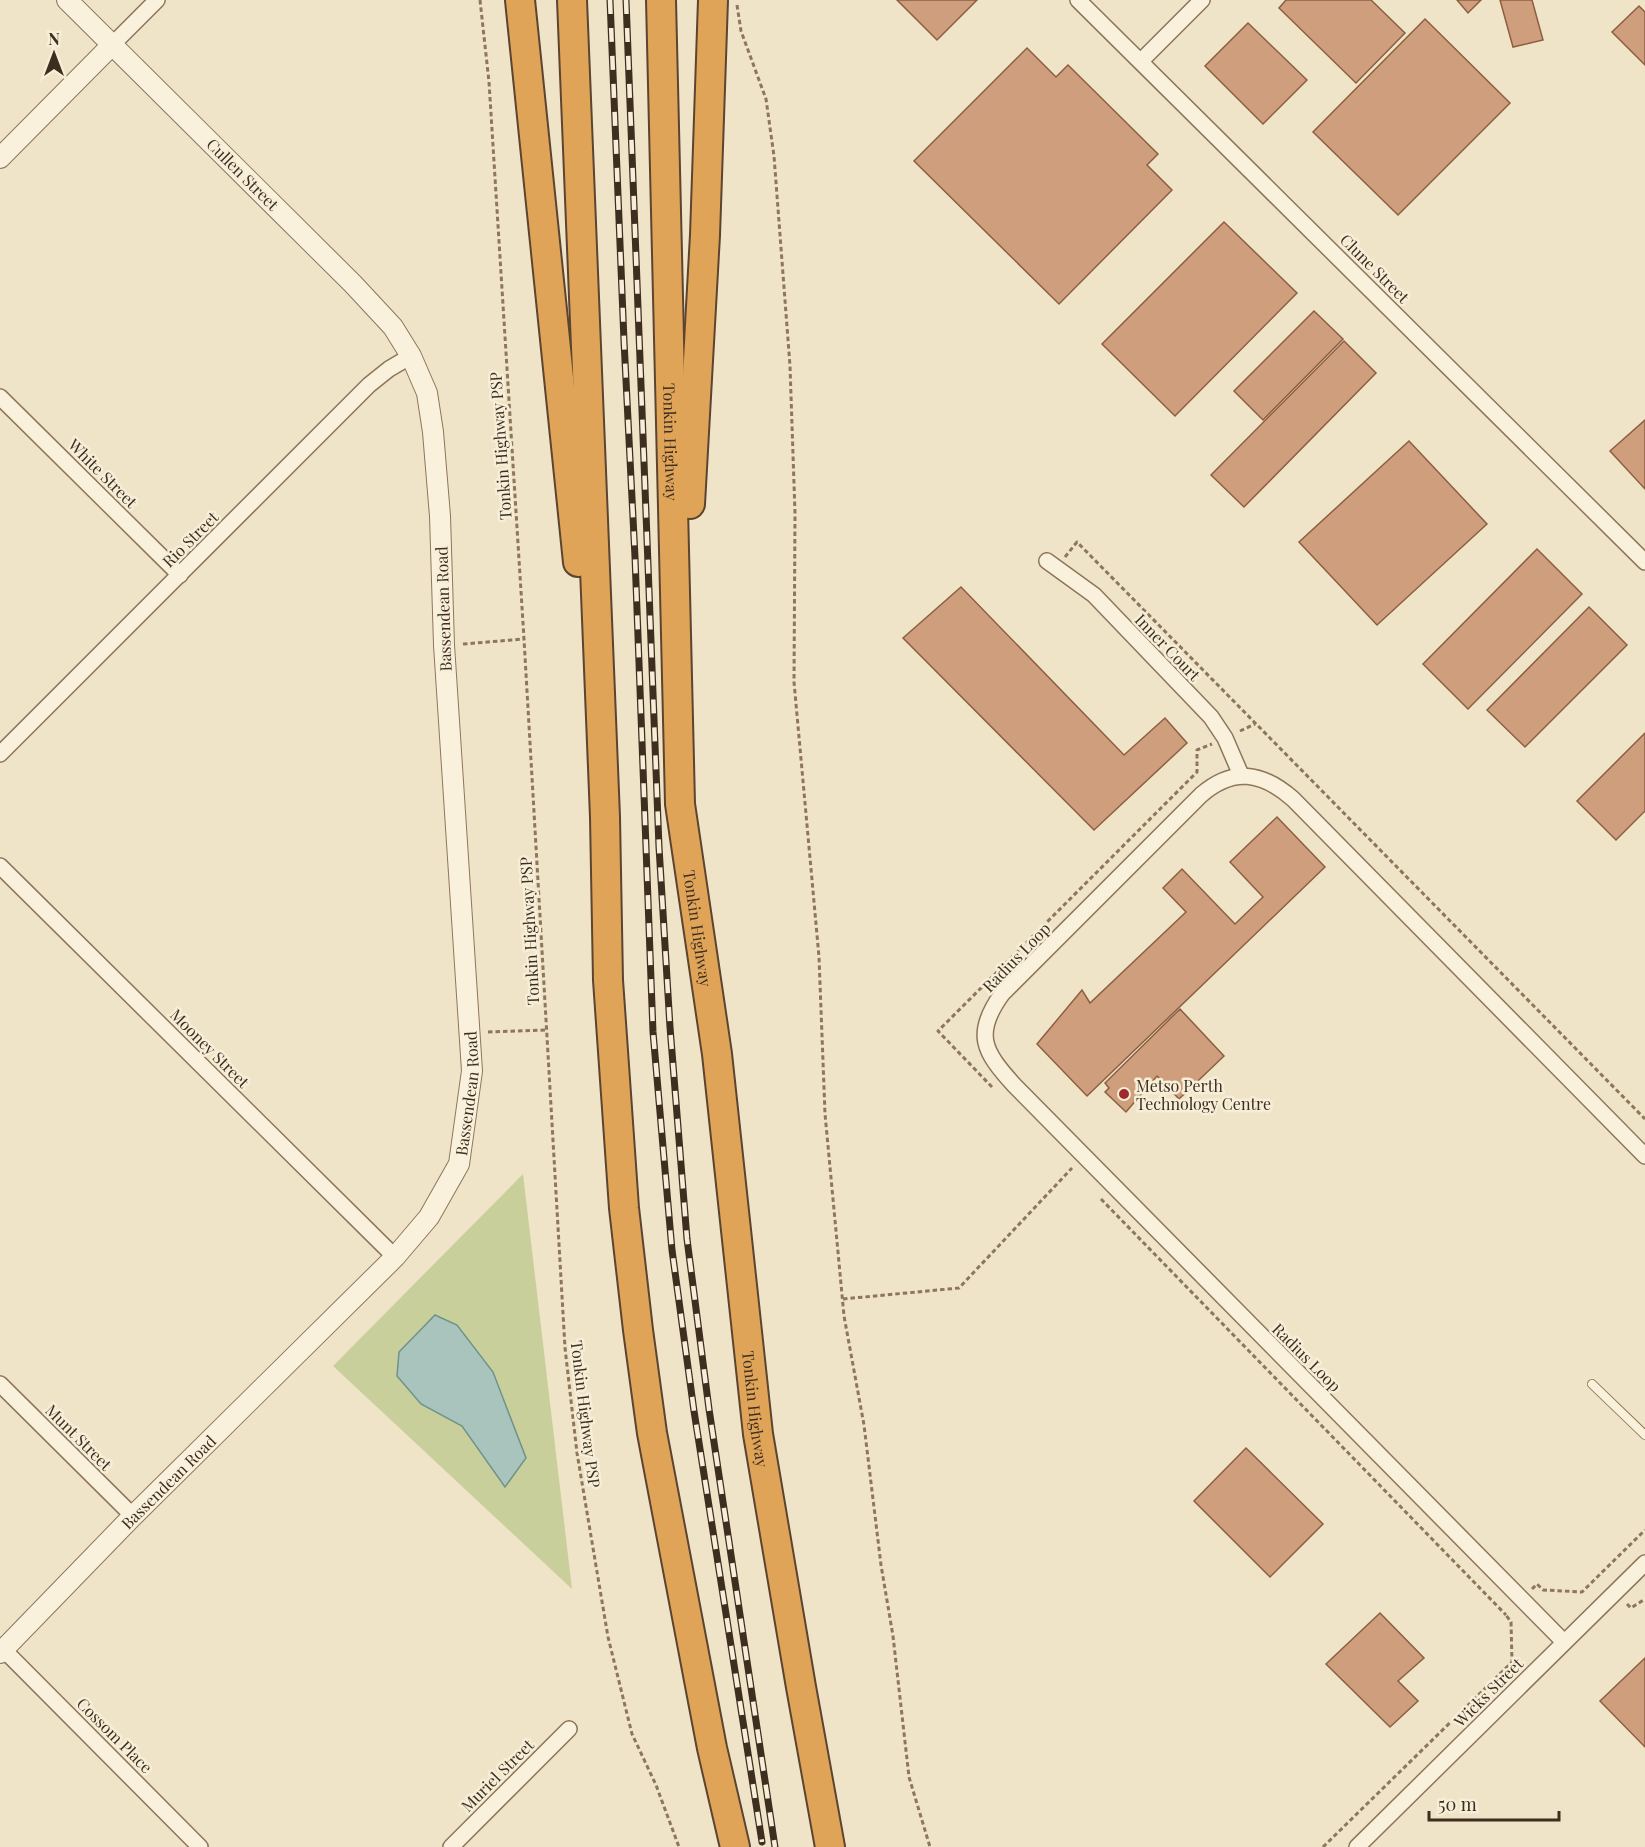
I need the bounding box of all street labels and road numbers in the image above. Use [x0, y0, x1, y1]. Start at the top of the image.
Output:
street label: Cullen Street [202, 133, 284, 215]
street label: Clune Street [1336, 229, 1414, 307]
street label: Tonkin Highway PSP [484, 371, 516, 521]
street label: Tonkin Highway [660, 383, 683, 501]
street label: White Street [63, 433, 142, 512]
street label: Rio Street [158, 506, 223, 571]
street label: Bassendean Road [430, 546, 456, 672]
street label: Inner Court [1131, 609, 1205, 685]
street label: Tonkin Highway PSP [515, 856, 543, 1006]
street label: Tonkin Highway [679, 869, 717, 988]
street label: Radius Loop [978, 918, 1054, 996]
street label: Mooney Street [166, 1004, 254, 1092]
street label: Bassendean Road [450, 1030, 483, 1157]
street label: Radius Loop [1268, 1318, 1346, 1396]
street label: Tonkin Highway PSP [567, 1339, 605, 1489]
street label: Tonkin Highway [739, 1350, 774, 1469]
street label: Munt Street [42, 1400, 117, 1475]
street label: Bassendean Road [116, 1430, 220, 1533]
street label: Wicks Street [1448, 1653, 1527, 1732]
street label: Cossom Place [73, 1693, 157, 1777]
street label: Muriel Street [456, 1734, 538, 1816]

